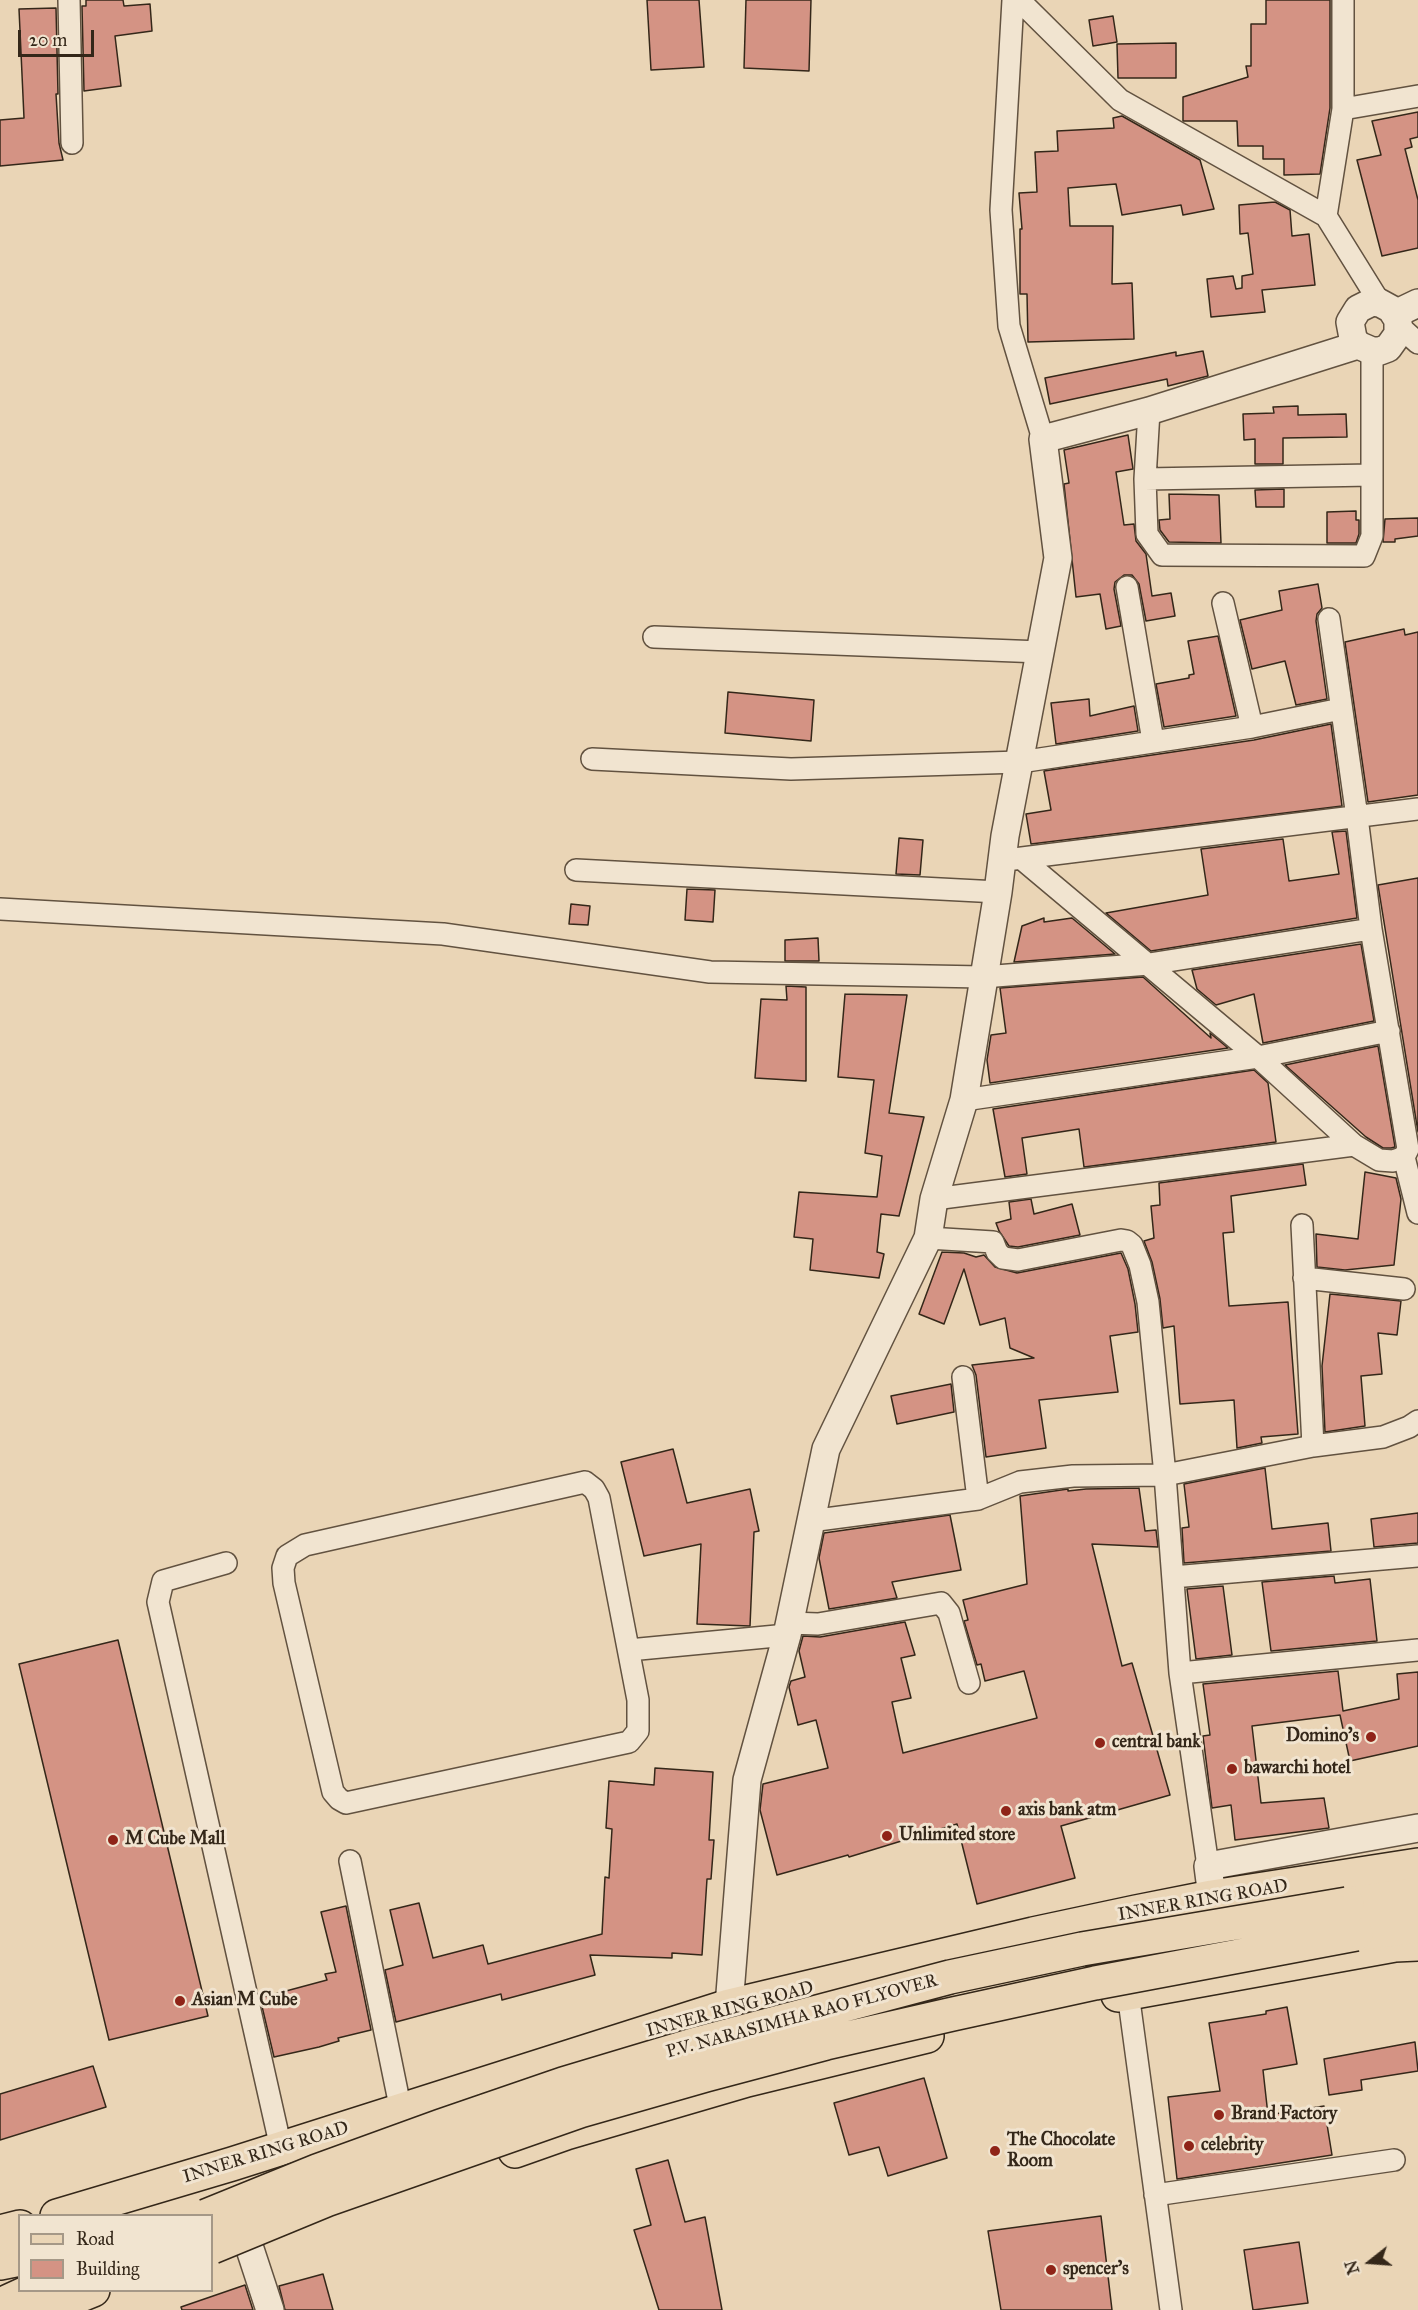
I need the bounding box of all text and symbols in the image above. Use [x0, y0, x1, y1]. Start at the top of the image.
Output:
scale bar [21, 18, 98, 56]
text: 20 m [29, 29, 67, 51]
place label: Domino's [1286, 1726, 1359, 1748]
marker: Domino's [1364, 1730, 1378, 1744]
place label: central bank [1112, 1732, 1201, 1754]
marker: central bank [1093, 1736, 1107, 1750]
place label: bawarchi hotel [1244, 1758, 1351, 1780]
marker: bawarchi hotel [1225, 1762, 1239, 1776]
place label: axis bank atm [1018, 1800, 1116, 1822]
marker: axis bank atm [999, 1804, 1013, 1818]
place label: Unlimited store [899, 1825, 1015, 1847]
place label: M Cube Mall [125, 1829, 225, 1851]
marker: Unlimited store [880, 1829, 894, 1843]
marker: M Cube Mall [106, 1833, 120, 1847]
street label: INNER RING ROAD [1116, 1875, 1290, 1927]
street label: P.V. NARASIMHA RAO FLYOVER [664, 1970, 940, 2064]
street label: INNER RING ROAD [644, 1977, 816, 2043]
place label: Asian M Cube [192, 1990, 297, 2012]
marker: Asian M Cube [173, 1994, 187, 2008]
place label: Brand Factory [1231, 2104, 1337, 2126]
marker: Brand Factory [1212, 2108, 1226, 2122]
street label: INNER RING ROAD [180, 2117, 352, 2189]
place label: The Chocolate Room [1007, 2130, 1115, 2172]
place label: celebrity [1201, 2135, 1263, 2157]
marker: celebrity [1182, 2139, 1196, 2153]
marker: The Chocolate Room [988, 2144, 1002, 2158]
legend [18, 2214, 213, 2292]
text: Road [76, 2228, 114, 2250]
north arrow [1340, 2232, 1400, 2292]
text: Building [76, 2258, 139, 2280]
text: N [1341, 2258, 1363, 2277]
place label: spencer's [1063, 2259, 1129, 2281]
marker: spencer's [1044, 2263, 1058, 2277]

